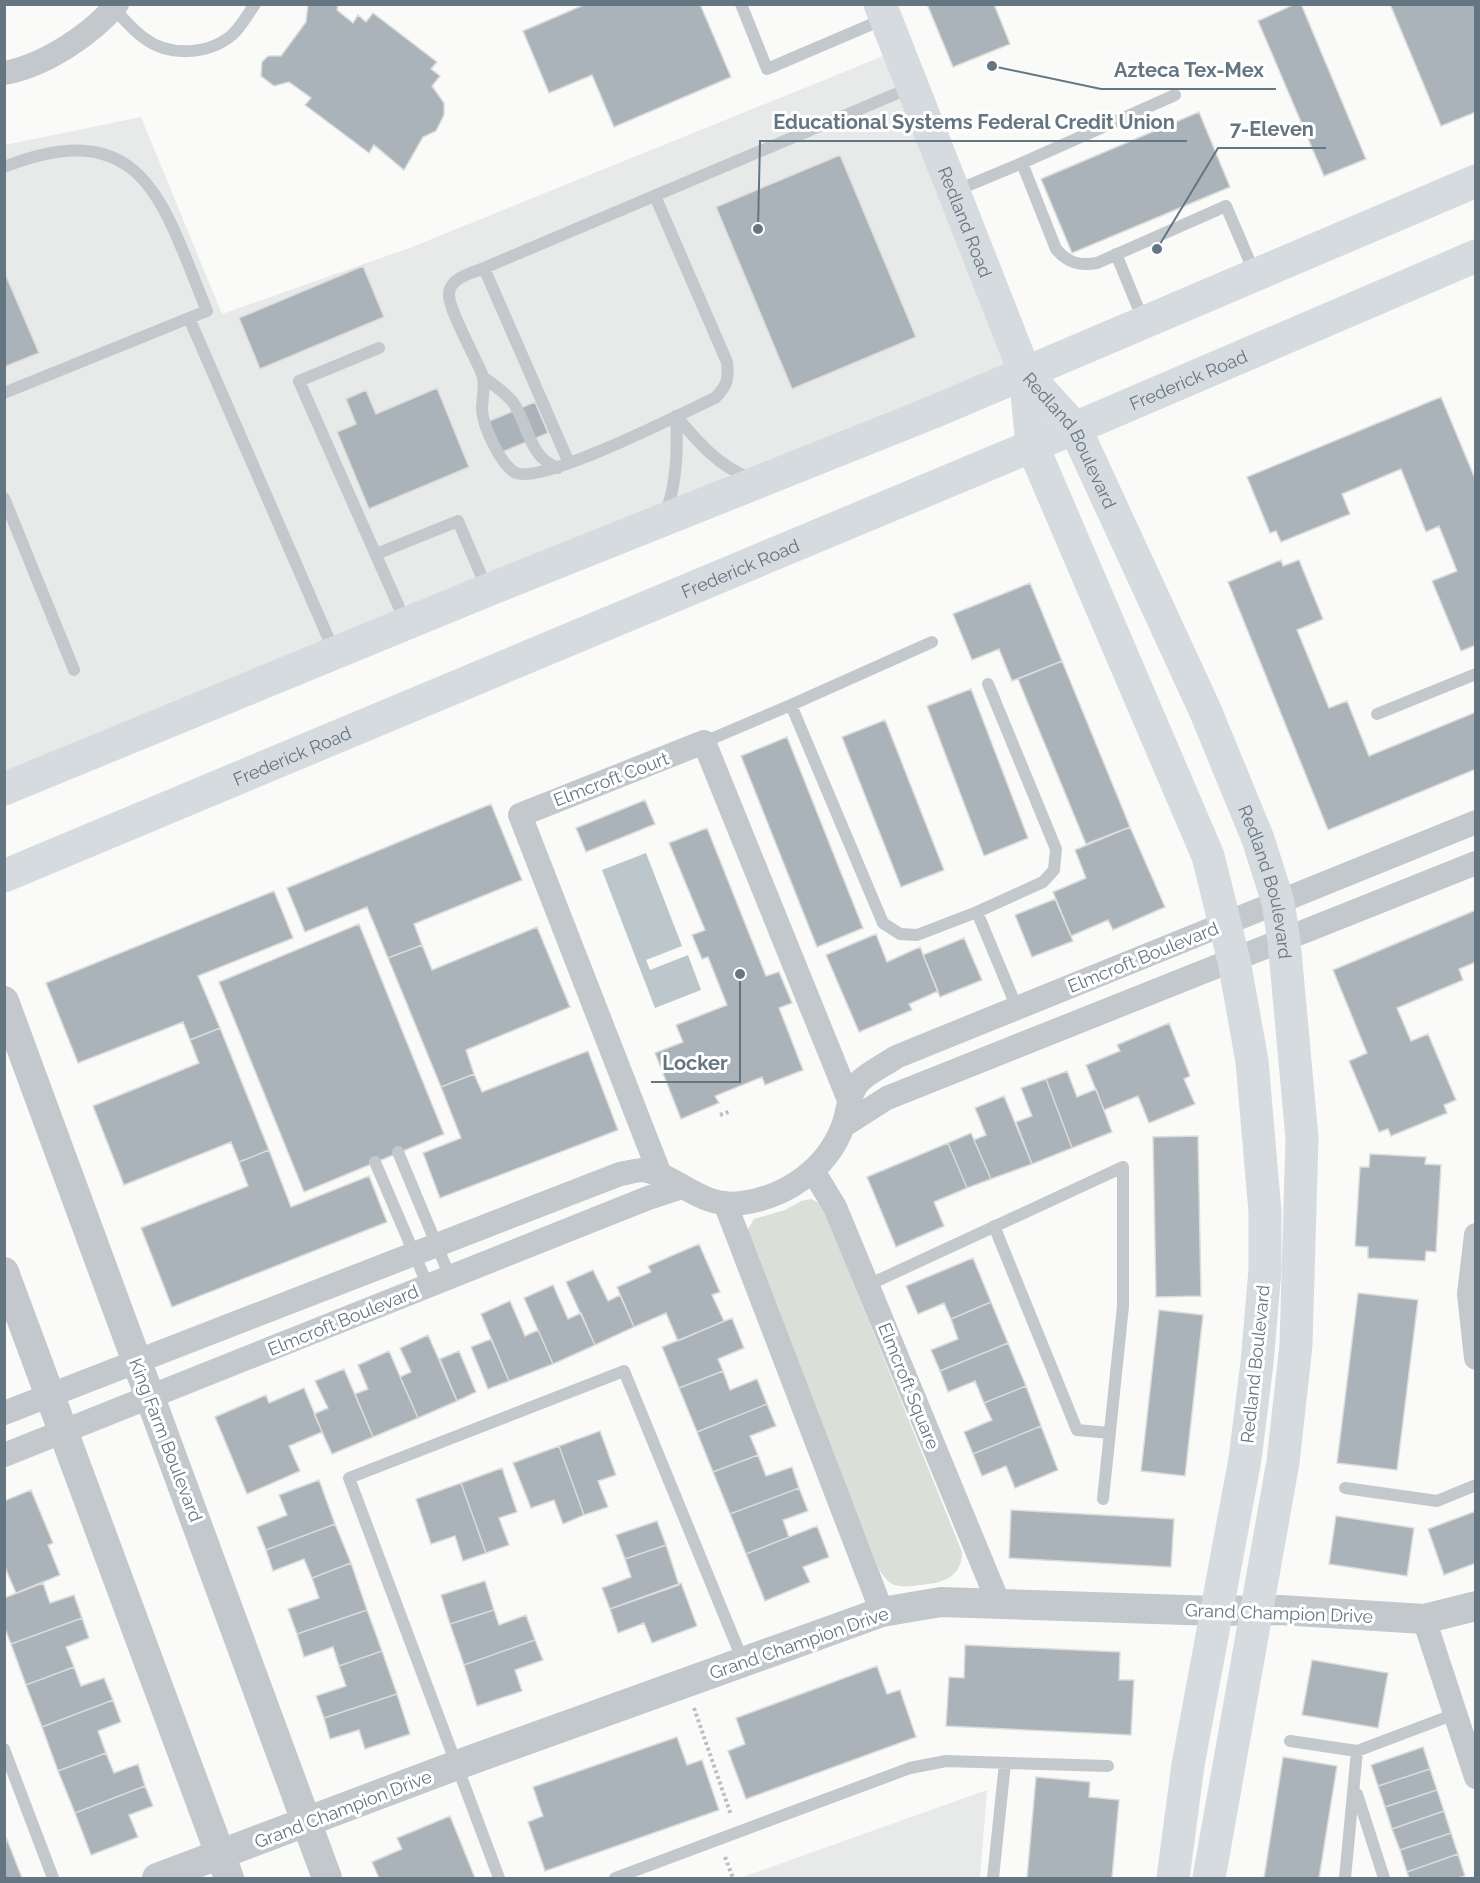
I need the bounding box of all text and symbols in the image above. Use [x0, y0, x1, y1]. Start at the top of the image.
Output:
callout: Azteca Tex-Mex [1101, 51, 1276, 89]
text: Azteca Tex-Mex [1114, 58, 1264, 82]
callout: Educational Systems Federal Credit Union [760, 103, 1187, 141]
text: Educational Systems Federal Credit Union [773, 110, 1175, 134]
callout: 7-Eleven [1218, 110, 1326, 148]
text: 7-Eleven [1230, 117, 1314, 141]
street label: Redland Road [934, 163, 997, 280]
street label: Frederick Road [1126, 345, 1250, 414]
street label: Redland Boulevard [1019, 368, 1121, 512]
street label: Frederick Road [678, 534, 802, 602]
street label: Frederick Road [230, 722, 354, 790]
street label: Elmcroft Court [551, 747, 671, 811]
street label: Redland Boulevard [1235, 802, 1296, 960]
street label: Elmcroft Boulevard [1065, 917, 1221, 997]
callout: Locker [651, 1044, 740, 1082]
text: Locker [662, 1051, 728, 1075]
street label: Elmcroft Boulevard [265, 1280, 421, 1360]
street label: Redland Boulevard [1236, 1284, 1274, 1444]
street label: Elmcroft Square [874, 1320, 944, 1453]
street label: King Farm Boulevard [125, 1355, 207, 1525]
street label: Grand Champion Drive [1185, 1599, 1374, 1627]
street label: Grand Champion Drive [707, 1602, 892, 1684]
street label: Grand Champion Drive [251, 1765, 435, 1853]

